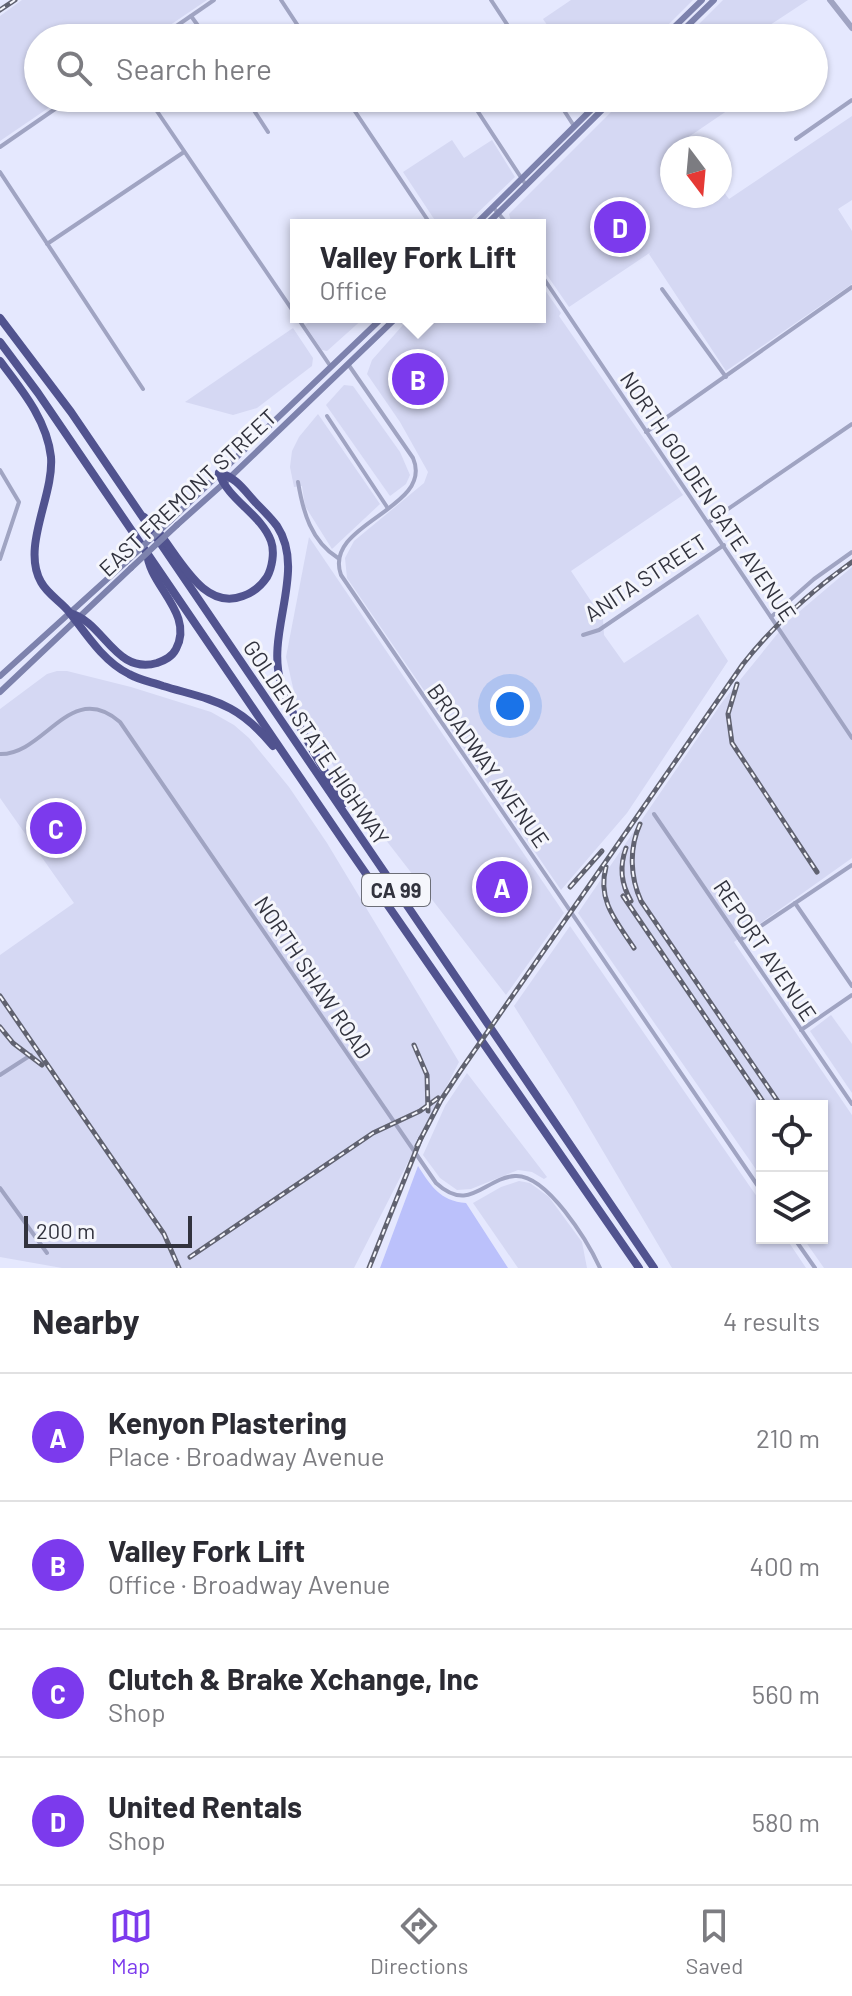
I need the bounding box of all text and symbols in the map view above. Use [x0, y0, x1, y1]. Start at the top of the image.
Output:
search box [24, 24, 828, 112]
icon: search [52, 46, 96, 90]
text: Search here [116, 50, 272, 86]
north arrow [660, 136, 732, 208]
pin: D [594, 197, 646, 257]
popup [290, 219, 546, 323]
text: Valley Fork Lift [319, 238, 517, 274]
text: Office [319, 274, 387, 305]
pin: B [392, 349, 444, 409]
street label: NORTH GOLDEN GATE AVENUE [616, 366, 802, 626]
street label: EAST FREMONT STREET [93, 403, 281, 581]
street label: ANITA STREET [579, 528, 711, 626]
street label: GOLDEN STATE HIGHWAY [239, 635, 395, 849]
street label: BROADWAY AVENUE [423, 678, 555, 852]
your location [490, 686, 530, 726]
pin: C [30, 798, 82, 858]
pin: A [476, 857, 528, 917]
road number: CA 99 [362, 874, 430, 906]
street label: REPORT AVENUE [709, 875, 823, 1025]
street label: NORTH SHAW ROAD [250, 891, 378, 1063]
map controls [756, 1100, 828, 1244]
button: locate [756, 1100, 828, 1172]
button: layers [756, 1172, 828, 1244]
scale bar [24, 1212, 192, 1248]
text: 200 m [36, 1217, 95, 1243]
text: Nearby [32, 1300, 140, 1341]
text: 4 results [723, 1305, 820, 1336]
text: Kenyon Plastering [108, 1404, 347, 1440]
text: A [49, 1422, 67, 1453]
text: 210 m [756, 1422, 820, 1453]
text: Place · Broadway Avenue [108, 1440, 385, 1471]
text: Valley Fork Lift [108, 1532, 305, 1568]
text: B [50, 1550, 66, 1581]
text: 400 m [750, 1550, 820, 1581]
text: Office · Broadway Avenue [108, 1568, 390, 1599]
text: Clutch & Brake Xchange, Inc [108, 1660, 479, 1696]
text: C [50, 1678, 66, 1709]
text: 560 m [752, 1678, 820, 1709]
text: Shop [108, 1696, 166, 1727]
text: United Rentals [108, 1788, 302, 1824]
text: D [50, 1806, 66, 1837]
text: 580 m [752, 1806, 820, 1837]
text: Shop [108, 1824, 166, 1855]
tab: Map [109, 1904, 153, 1978]
tab: Directions [370, 1904, 468, 1978]
tab: Saved [686, 1904, 743, 1978]

